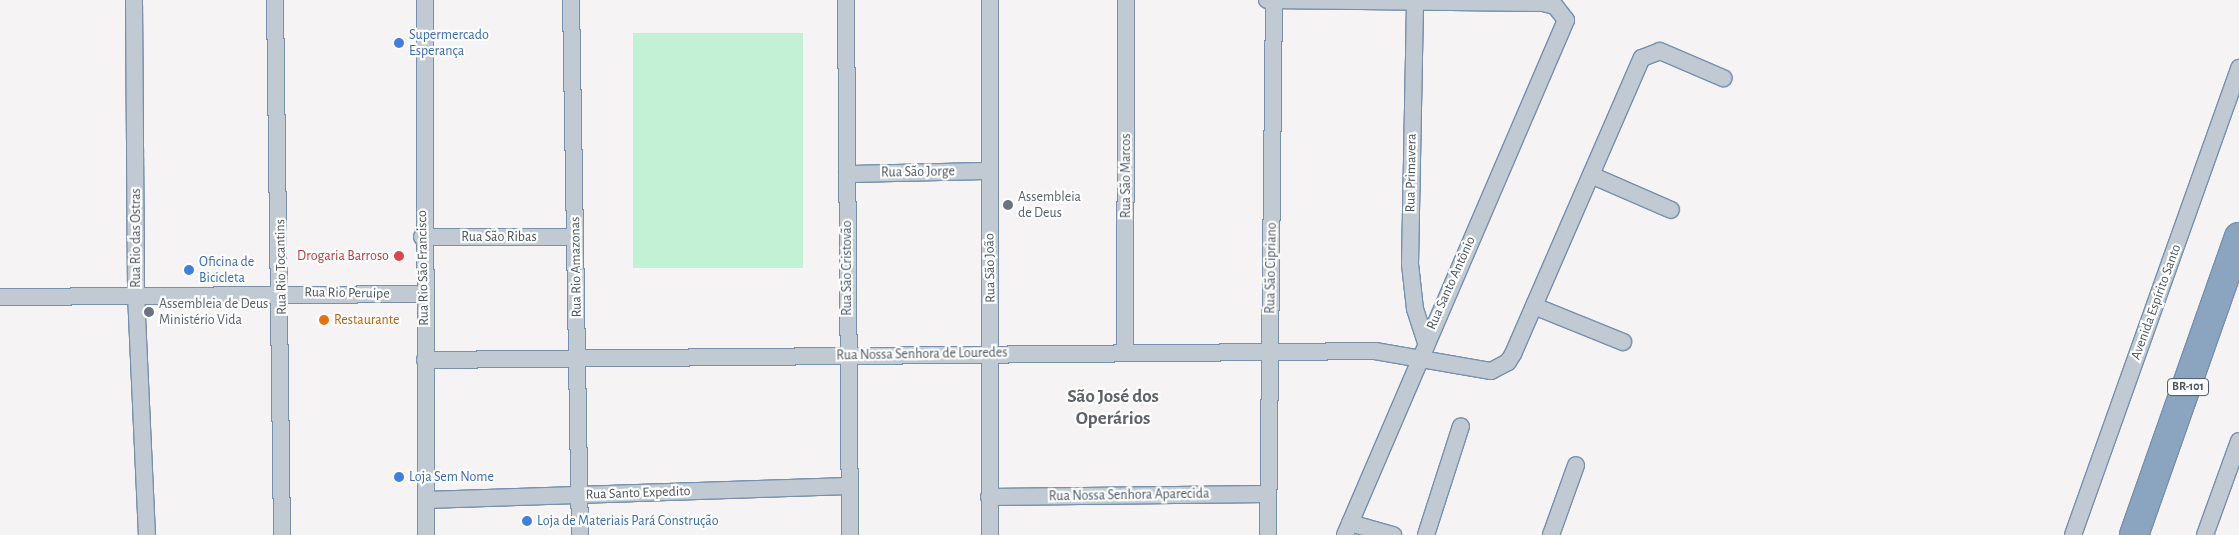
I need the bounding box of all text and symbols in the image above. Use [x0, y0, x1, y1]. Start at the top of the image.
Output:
place label: Supermercado Esperança [409, 27, 489, 59]
marker: Supermercado Esperança [393, 37, 405, 49]
street label: Rua Primavera [1402, 133, 1420, 213]
street label: Rua São Marcos [1118, 134, 1134, 218]
street label: Rua São Jorge [881, 163, 955, 181]
street label: Rua Rio das Ostras [128, 188, 144, 288]
place label: Assembleia de Deus [1018, 189, 1081, 222]
marker: Assembleia de Deus [1002, 199, 1014, 211]
street label: Rua Rio São Francisco [414, 210, 432, 326]
street label: Rua Rio Amazonas [567, 217, 585, 317]
street label: Rua Rio Tocantins [272, 219, 290, 315]
street label: Rua São Cristovão [839, 220, 855, 316]
street label: Rua São Cipriano [1262, 222, 1280, 314]
street label: Rua São Ribas [461, 229, 537, 245]
street label: Rua São João [981, 233, 999, 303]
street label: Rua Santo Antônio [1423, 234, 1479, 332]
street label: Avenida Espírito Santo [2127, 242, 2185, 362]
place label: Drogaria Barroso [297, 248, 389, 264]
marker: Drogaria Barroso [393, 250, 405, 262]
place label: Oficina de Bicicleta [199, 254, 254, 286]
marker: Oficina de Bicicleta [183, 264, 195, 276]
street label: Rua Rio Peruipe [304, 284, 390, 302]
place label: Assembleia de Deus Ministério Vida [159, 296, 268, 328]
marker: Assembleia de Deus Ministério Vida [143, 306, 155, 318]
place label: Restaurante [334, 312, 399, 328]
marker: Restaurante [318, 314, 330, 326]
street label: Rua Nossa Senhora de Louredes [836, 344, 1008, 364]
road number: BR-101 [2167, 378, 2209, 397]
district label: São José dos Operários [1067, 386, 1159, 430]
place label: Loja Sem Nome [409, 469, 494, 485]
marker: Loja Sem Nome [393, 471, 405, 483]
street label: Rua Santo Expedito [585, 483, 691, 503]
street label: Rua Nossa Senhora Aparecida [1049, 485, 1209, 505]
place label: Loja de Materiais Pará Construção [537, 513, 719, 529]
marker: Loja de Materiais Pará Construção [521, 515, 533, 527]

